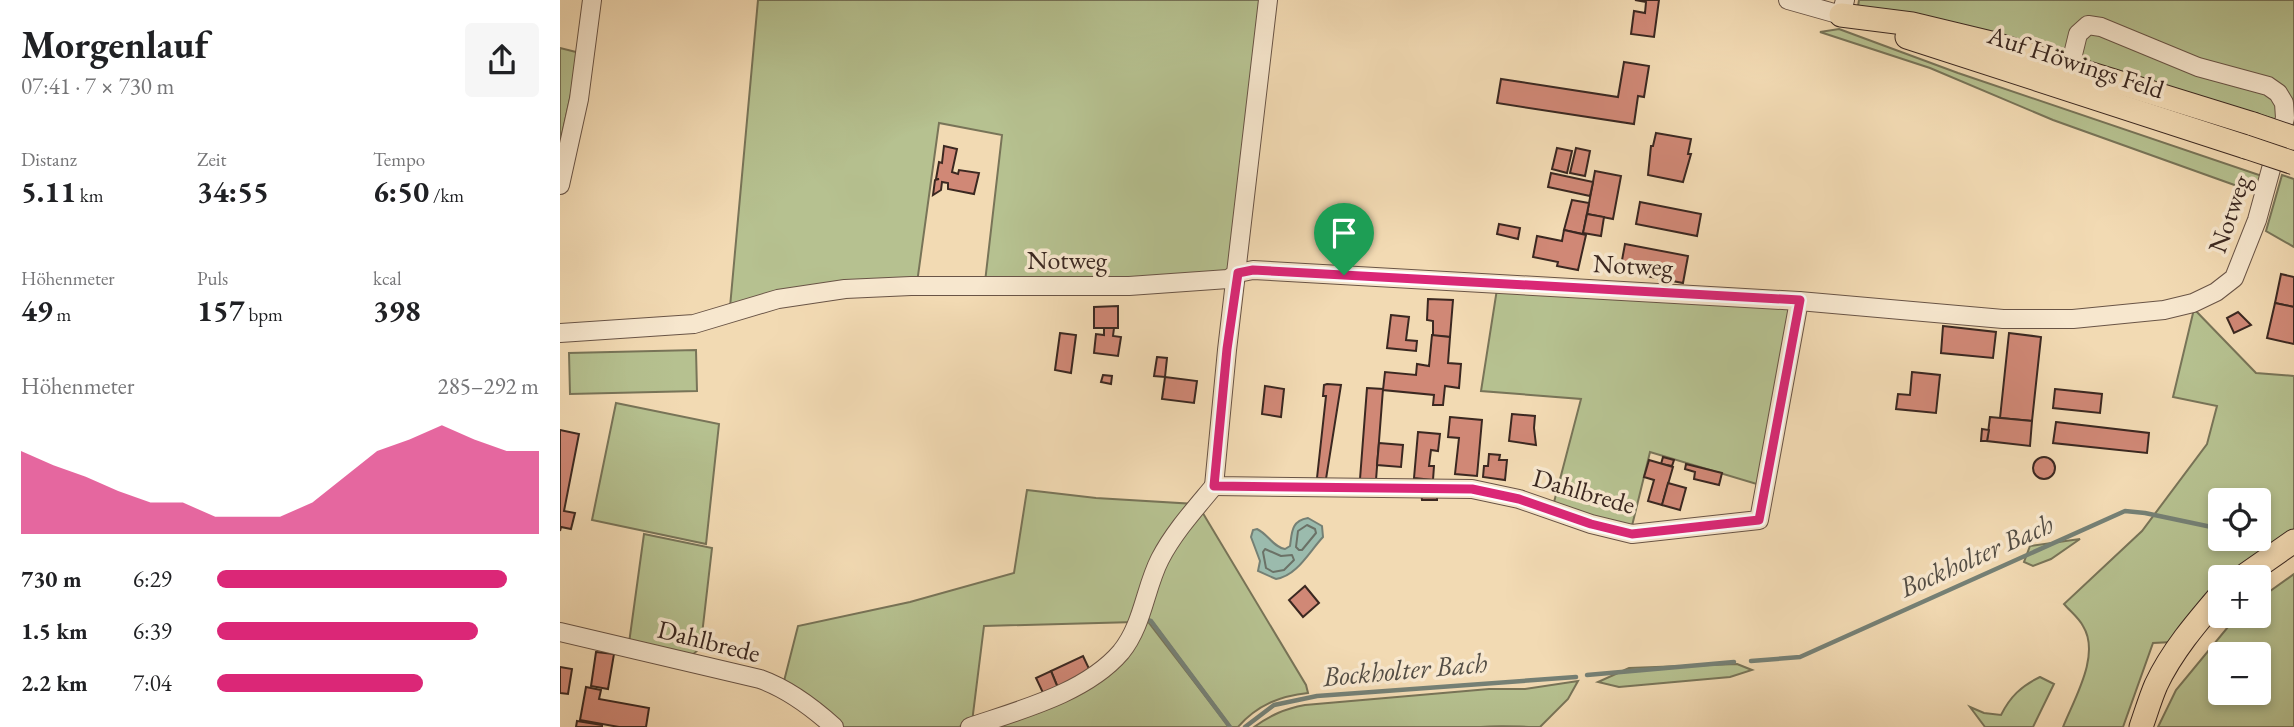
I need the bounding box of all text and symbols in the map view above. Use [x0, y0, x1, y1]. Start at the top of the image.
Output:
street label: Auf Höwings Feld [1982, 17, 2169, 107]
text: Morgenlauf [21, 20, 208, 69]
button: share [465, 23, 539, 97]
text: 07:41 · 7 × 730 m [21, 71, 174, 101]
text: Distanz [21, 147, 77, 172]
text: Zeit [197, 147, 227, 172]
text: Tempo [373, 147, 425, 172]
street label: Notweg [2200, 170, 2258, 257]
text: 5.11 [21, 172, 76, 211]
text: 34:55 [197, 172, 269, 211]
text: 6:50 [373, 172, 429, 211]
text: km [76, 183, 104, 208]
text: /km [429, 183, 464, 208]
pin [1314, 203, 1374, 275]
icon: arrive [1325, 214, 1363, 252]
street label: Notweg [1027, 243, 1108, 277]
street label: Notweg [1592, 246, 1675, 284]
text: Höhenmeter [21, 266, 115, 291]
text: Puls [197, 266, 228, 291]
text: kcal [373, 266, 402, 291]
text: 49 [21, 291, 53, 330]
text: 157 [197, 291, 245, 330]
text: 398 [373, 291, 421, 330]
text: m [53, 302, 71, 327]
text: bpm [245, 302, 283, 327]
text: Höhenmeter [21, 371, 134, 401]
text: 285–292 m [438, 371, 539, 401]
street label: Dahlbrede [1529, 460, 1639, 522]
map controls [2208, 488, 2271, 705]
button: locate [2208, 488, 2271, 551]
water label: Bockholter Bach [1892, 505, 2059, 605]
text: 730 m [21, 564, 82, 594]
text: 6:29 [133, 564, 172, 594]
button: + [2208, 565, 2271, 628]
street label: Dahlbrede [654, 612, 764, 670]
text: 1.5 km [21, 616, 88, 646]
text: 6:39 [133, 616, 172, 646]
button: − [2208, 642, 2271, 705]
water label: Bockholter Bach [1320, 644, 1489, 694]
text: 2.2 km [21, 668, 88, 698]
text: 7:04 [133, 668, 172, 698]

